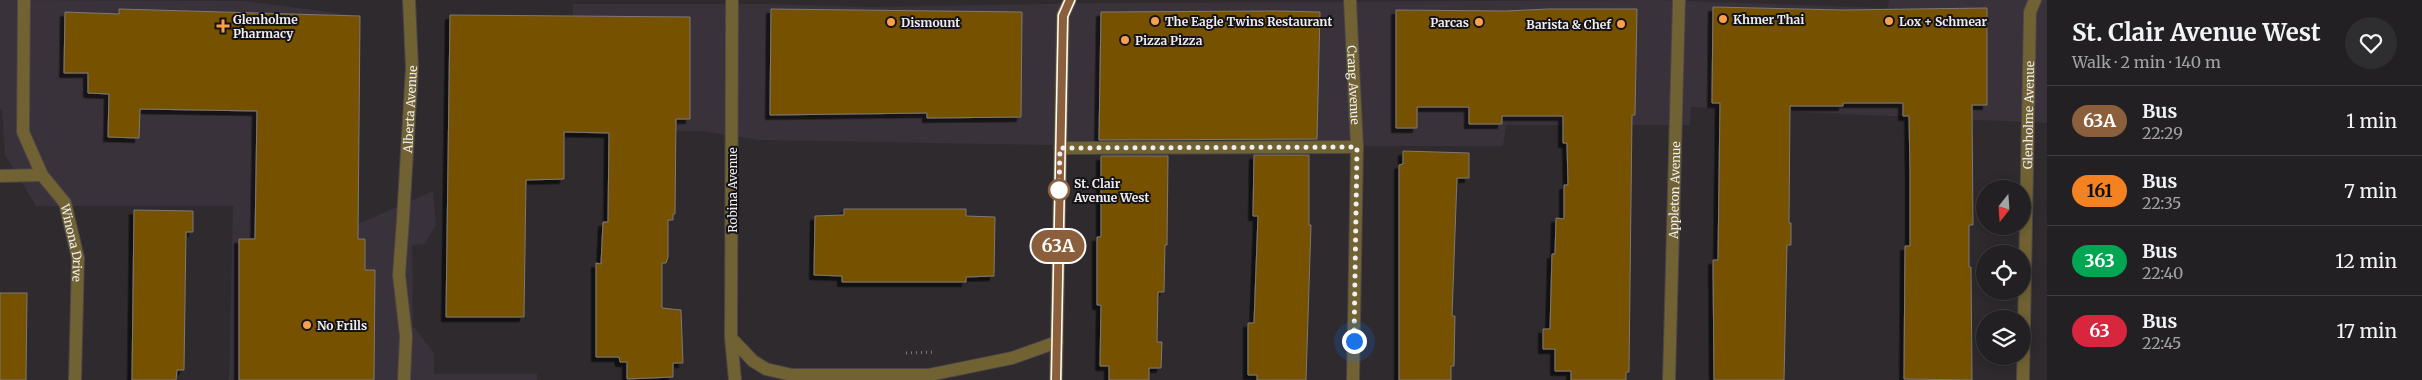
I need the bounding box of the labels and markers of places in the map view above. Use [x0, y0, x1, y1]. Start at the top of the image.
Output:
place label: Glenholme Pharmacy [233, 12, 298, 41]
place label: Khmer Thai [1733, 12, 1804, 27]
marker: Khmer Thai [1717, 13, 1729, 25]
place label: The Eagle Twins Restaurant [1165, 14, 1332, 29]
place label: Lox + Schmear [1899, 14, 1988, 29]
place label: Dismount [901, 15, 960, 30]
marker: The Eagle Twins Restaurant [1149, 15, 1161, 27]
place label: Parcas [1430, 15, 1469, 30]
marker: Lox + Schmear [1883, 15, 1895, 27]
marker: Dismount [885, 16, 897, 28]
marker: Parcas [1473, 16, 1485, 28]
place label: Barista & Chef [1526, 17, 1612, 32]
marker: Barista & Chef [1615, 18, 1627, 30]
marker: Glenholme Pharmacy [217, 20, 229, 32]
place label: Pizza Pizza [1135, 33, 1203, 48]
marker: Pizza Pizza [1119, 34, 1131, 46]
place label: St. Clair Avenue West [1073, 176, 1149, 205]
marker: St. Clair Avenue West [1048, 179, 1070, 201]
place label: No Frills [317, 318, 367, 333]
marker: No Frills [301, 319, 313, 331]

